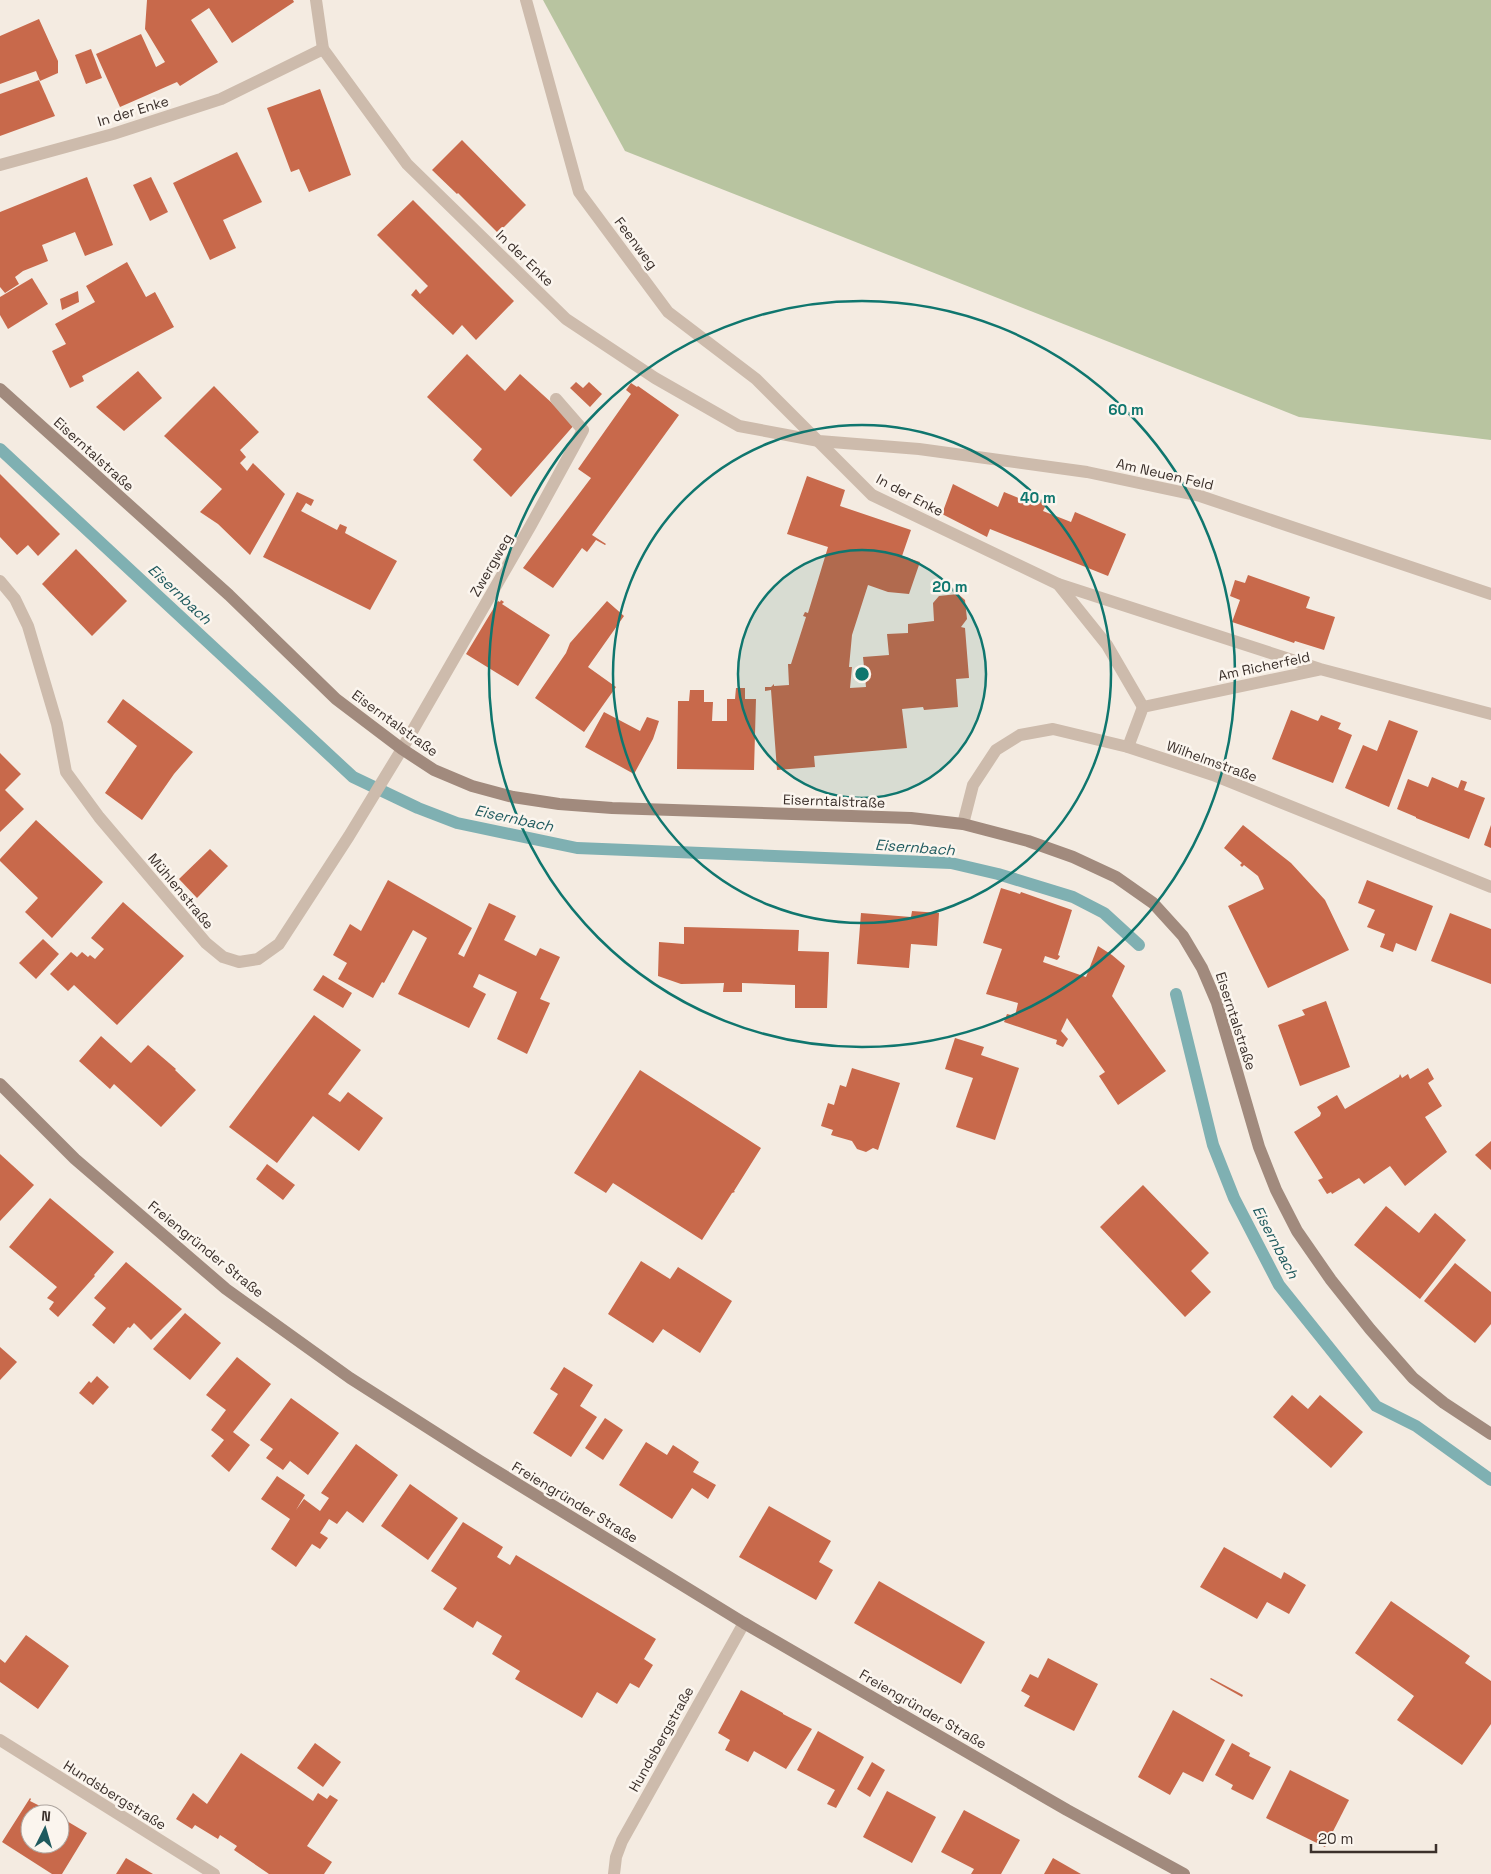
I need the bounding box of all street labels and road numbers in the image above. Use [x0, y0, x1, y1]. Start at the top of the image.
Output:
street label: In der Enke [95, 92, 171, 130]
street label: Feenweg [610, 213, 662, 273]
street label: In der Enke [492, 226, 558, 290]
street label: Eiserntalstraße [50, 413, 138, 495]
street label: Am Neuen Feld [1115, 454, 1215, 494]
street label: In der Enke [873, 470, 947, 520]
street label: Zwergweg [466, 530, 516, 600]
street label: Am Richerfeld [1216, 647, 1312, 685]
street label: Eiserntalstraße [348, 686, 442, 760]
street label: Wilhelmstraße [1164, 736, 1260, 786]
street label: Eiserntalstraße [783, 790, 885, 812]
street label: Mühlenstraße [144, 849, 218, 933]
street label: Eiserntalstraße [1212, 970, 1260, 1072]
street label: Freiengründer Straße [144, 1197, 268, 1301]
street label: Freiengründer Straße [509, 1457, 641, 1547]
street label: Freiengründer Straße [856, 1665, 990, 1753]
street label: Hundsbergstraße [625, 1683, 697, 1795]
street label: Hundsbergstraße [60, 1756, 170, 1834]

